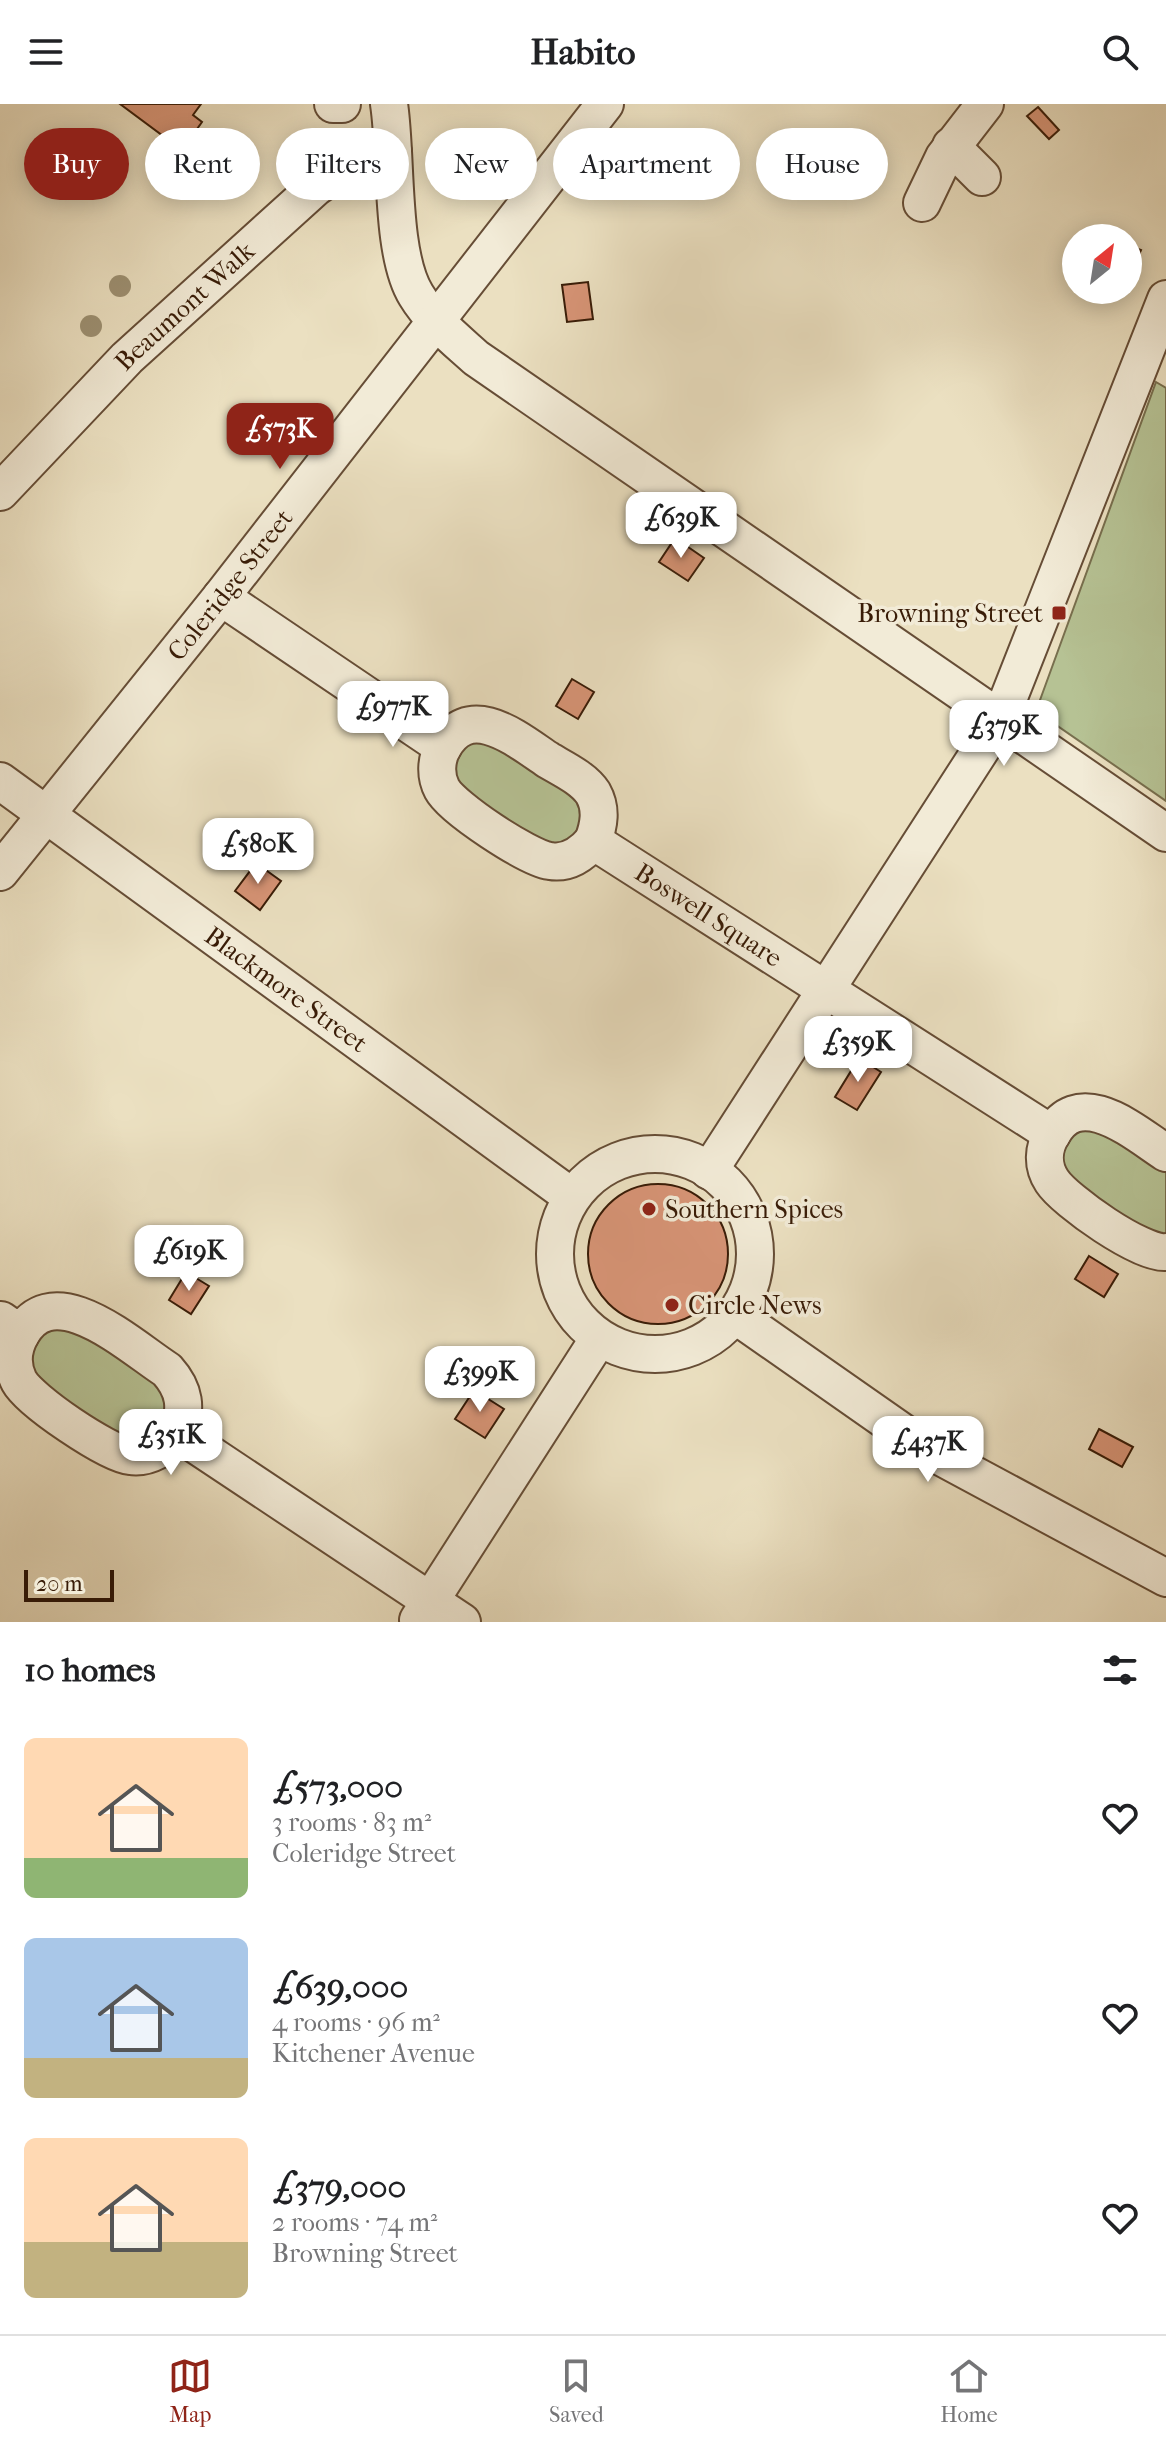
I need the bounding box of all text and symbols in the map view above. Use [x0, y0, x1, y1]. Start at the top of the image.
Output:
icon: menu [24, 30, 68, 74]
icon: search [1098, 30, 1142, 74]
text: Habito [530, 31, 636, 73]
chip: Buy [24, 128, 129, 200]
chip: Rent [145, 128, 260, 200]
chip: Filters [276, 128, 409, 200]
chip: New [425, 128, 537, 200]
chip: Apartment [553, 128, 740, 200]
chip: House [756, 128, 888, 200]
north arrow [1062, 224, 1142, 304]
map controls [1062, 224, 1142, 304]
street label: Beaumont Walk [108, 235, 261, 377]
pin: £573K [224, 403, 336, 471]
text: £573K [245, 413, 315, 444]
pin: £639K [625, 492, 737, 560]
street label: Coleridge Street [161, 502, 300, 667]
text: £639K [644, 502, 718, 533]
place label: Browning Street [857, 598, 1044, 629]
marker: Browning Street [1050, 604, 1068, 622]
pin: £977K [337, 681, 449, 749]
text: £977K [356, 691, 430, 722]
pin: £379K [948, 700, 1060, 768]
text: £379K [967, 710, 1041, 741]
pin: £580K [202, 818, 314, 886]
text: £580K [221, 828, 295, 859]
street label: Boswell Square [629, 856, 788, 973]
street label: Blackmore Street [199, 920, 374, 1059]
pin: £359K [802, 1016, 914, 1084]
text: £359K [822, 1026, 894, 1057]
place label: Southern Spices [665, 1194, 843, 1225]
marker: Southern Spices [640, 1200, 658, 1218]
pin: £619K [133, 1225, 245, 1293]
text: £619K [152, 1235, 226, 1266]
place label: Circle News [688, 1290, 822, 1321]
marker: Circle News [663, 1296, 681, 1314]
pin: £399K [424, 1346, 536, 1414]
text: £399K [443, 1356, 517, 1387]
pin: £351K [115, 1409, 227, 1477]
pin: £437K [872, 1416, 984, 1484]
text: £351K [137, 1419, 205, 1450]
text: £437K [891, 1426, 965, 1457]
scale bar [24, 1566, 114, 1602]
text: 20 m [36, 1571, 82, 1597]
icon: filters [1098, 1648, 1142, 1692]
text: 10 homes [24, 1650, 155, 1690]
text: £573,000 [272, 1767, 403, 1807]
icon: home [88, 1770, 184, 1866]
icon: heart [1098, 1796, 1142, 1840]
text: 3 rooms · 83 m² [272, 1807, 431, 1838]
text: Coleridge Street [272, 1838, 456, 1869]
text: £639,000 [272, 1967, 408, 2007]
icon: home [88, 1970, 184, 2066]
icon: heart [1098, 1996, 1142, 2040]
text: 4 rooms · 96 m² [272, 2007, 440, 2038]
text: Kitchener Avenue [272, 2038, 475, 2069]
text: £379,000 [272, 2167, 406, 2207]
icon: home [88, 2170, 184, 2266]
icon: heart [1098, 2196, 1142, 2240]
text: 2 rooms · 74 m² [272, 2207, 437, 2238]
text: Browning Street [272, 2238, 458, 2269]
tab: Map [168, 2354, 212, 2428]
tab: Saved [549, 2354, 604, 2428]
tab: Home [940, 2354, 998, 2428]

